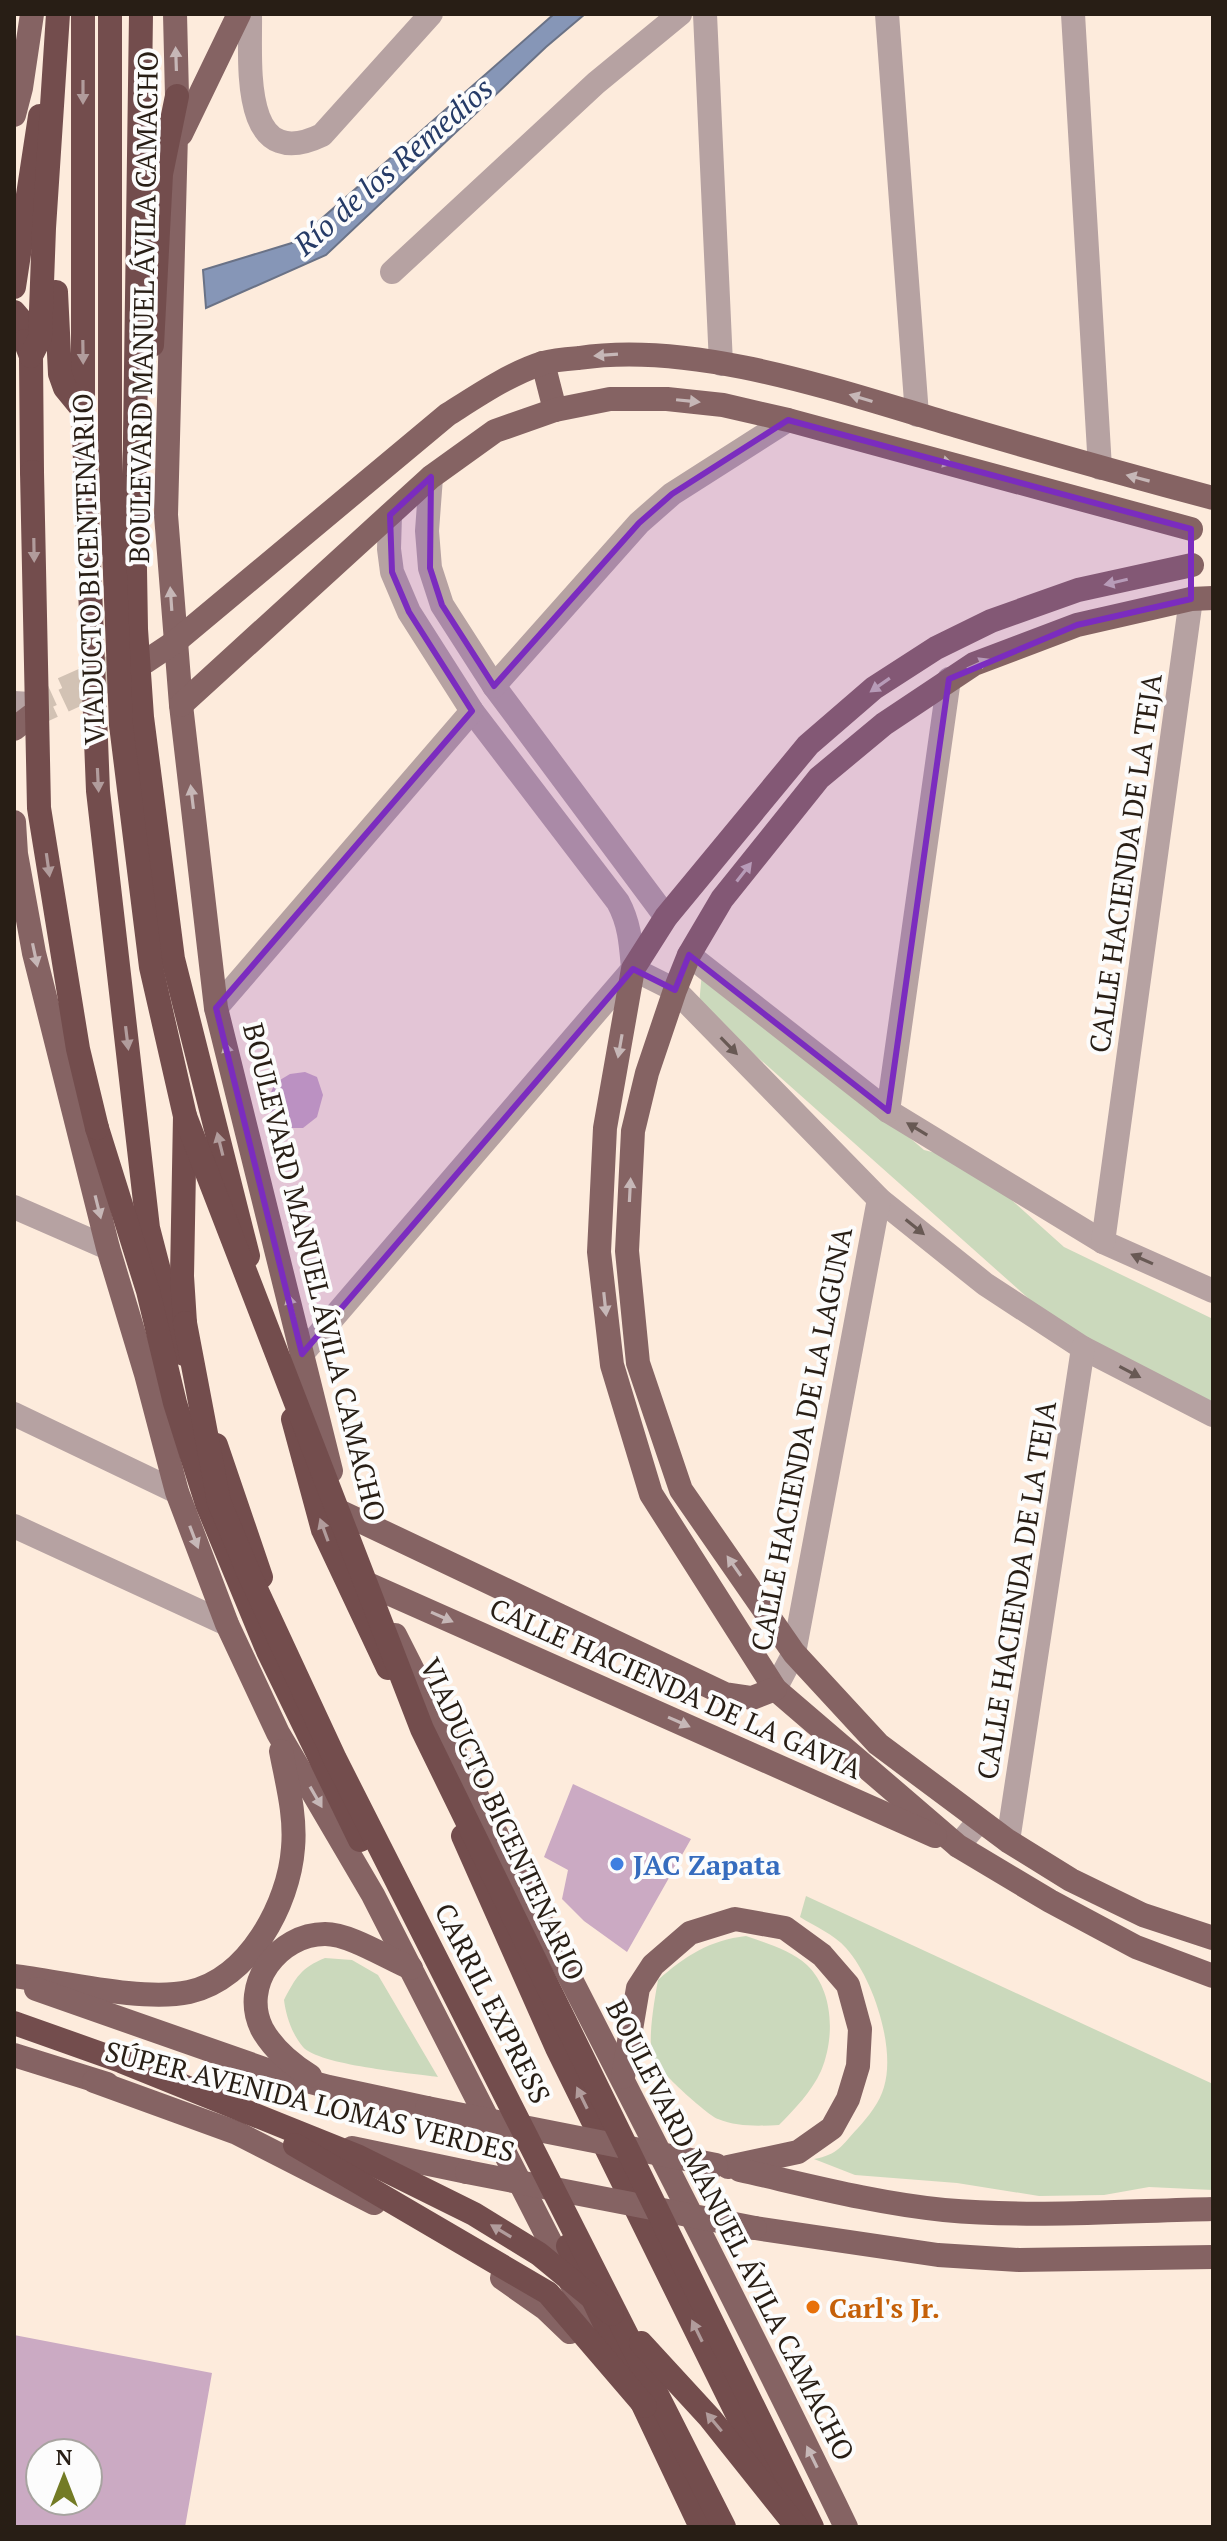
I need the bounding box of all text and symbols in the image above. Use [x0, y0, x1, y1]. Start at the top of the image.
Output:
one-way arrow [170, 46, 182, 72]
street label: BOULEVARD MANUEL ÁVILA CAMACHO [120, 50, 166, 564]
water label: Río de los Remedios [284, 68, 501, 264]
one-way arrow [77, 80, 89, 105]
one-way arrow [77, 340, 89, 365]
one-way arrow [593, 349, 618, 362]
one-way arrow [849, 391, 873, 404]
street label: VIADUCTO BICENTENARIO [63, 393, 113, 745]
one-way arrow [676, 395, 701, 408]
one-way arrow [929, 455, 953, 468]
one-way arrow [1125, 471, 1150, 483]
one-way arrow [27, 538, 40, 563]
one-way arrow [1104, 576, 1129, 589]
one-way arrow [165, 586, 178, 611]
one-way arrow [966, 657, 989, 671]
street label: CALLE HACIENDA DE LA TEJA [1080, 670, 1170, 1055]
one-way arrow [869, 677, 891, 693]
one-way arrow [92, 768, 105, 793]
one-way arrow [185, 784, 198, 809]
one-way arrow [42, 853, 55, 878]
one-way arrow [736, 862, 752, 882]
one-way arrow [29, 942, 42, 967]
street label: BOULEVARD MANUEL ÁVILA CAMACHO [235, 1019, 395, 1525]
one-way arrow [120, 1026, 133, 1051]
one-way arrow [613, 1033, 625, 1058]
one-way arrow [719, 1036, 738, 1055]
one-way arrow [221, 1041, 233, 1066]
one-way arrow [906, 1122, 928, 1136]
one-way arrow [213, 1131, 225, 1156]
one-way arrow [624, 1177, 637, 1202]
one-way arrow [92, 1194, 104, 1219]
one-way arrow [905, 1219, 925, 1235]
street label: CALLE HACIENDA DE LA LAGUNA [742, 1223, 860, 1654]
one-way arrow [1130, 1253, 1153, 1266]
one-way arrow [599, 1292, 612, 1317]
one-way arrow [284, 1293, 296, 1318]
one-way arrow [1118, 1366, 1141, 1379]
street label: CALLE HACIENDA DE LA TEJA [968, 1397, 1064, 1782]
one-way arrow [318, 1518, 330, 1542]
one-way arrow [188, 1525, 201, 1549]
one-way arrow [727, 1555, 742, 1576]
street label: CALLE HACIENDA DE LA GAVIA [484, 1589, 869, 1787]
one-way arrow [430, 1610, 453, 1623]
street label: VIADUCTO BICENTENARIO [412, 1652, 594, 1986]
one-way arrow [667, 1715, 691, 1729]
one-way arrow [309, 1786, 323, 1808]
place label: JAC Zapata [633, 1846, 781, 1883]
marker: JAC Zapata [608, 1855, 626, 1873]
street label: CARRIL EXPRESS [427, 1897, 559, 2109]
street label: BOULEVARD MANUEL ÁVILA CAMACHO [598, 1993, 864, 2467]
street label: SÚPER AVENIDA LOMAS VERDES [101, 2032, 519, 2170]
one-way arrow [575, 2087, 589, 2110]
one-way arrow [490, 2224, 512, 2238]
place label: Carl's Jr. [829, 2289, 940, 2326]
marker: Carl's Jr. [804, 2298, 822, 2316]
one-way arrow [690, 2320, 704, 2343]
one-way arrow [706, 2412, 723, 2432]
north arrow [24, 2437, 104, 2517]
text: N [56, 2442, 73, 2471]
one-way arrow [805, 2445, 819, 2468]

